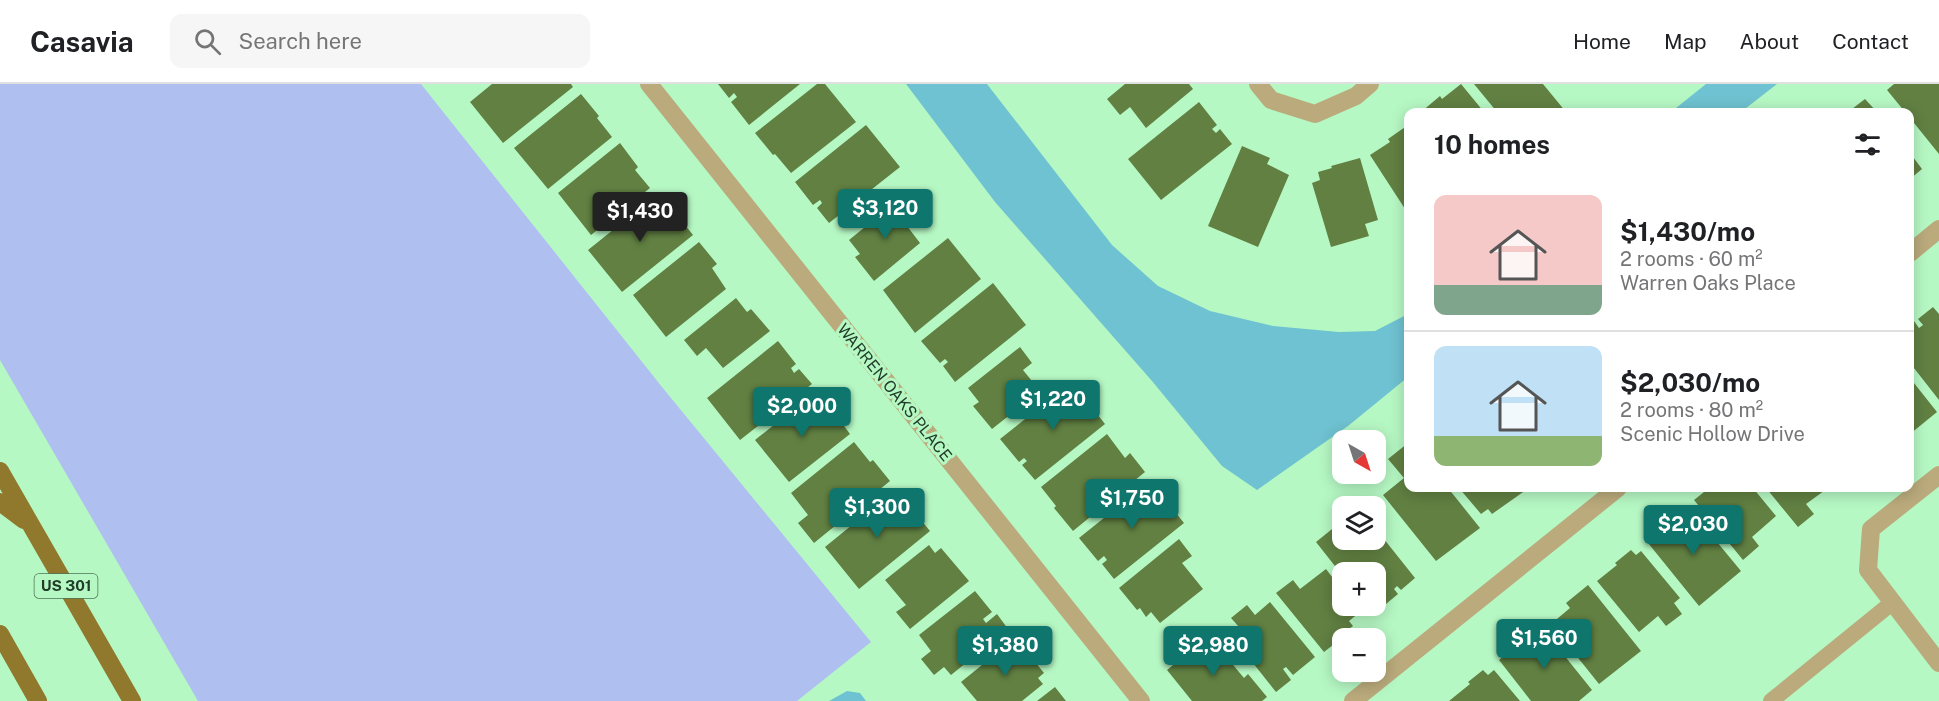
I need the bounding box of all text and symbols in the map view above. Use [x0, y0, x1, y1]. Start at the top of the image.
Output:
search box [170, 14, 590, 68]
text: Casavia [30, 25, 134, 58]
icon: search [191, 25, 224, 58]
text: Search here [239, 28, 362, 54]
text: Home [1573, 29, 1631, 54]
text: Map [1664, 29, 1707, 54]
text: About [1740, 29, 1799, 54]
text: Contact [1832, 29, 1909, 54]
icon: filters [1851, 128, 1884, 161]
text: 10 homes [1434, 129, 1550, 160]
pin: $3,120 [836, 189, 934, 240]
pin: $1,430 [591, 192, 689, 243]
text: $3,120 [852, 196, 918, 220]
text: $1,430 [607, 199, 673, 223]
text: $1,430/mo [1620, 216, 1755, 247]
icon: home [1482, 219, 1554, 291]
text: 2 rooms · 60 m² [1620, 247, 1763, 271]
text: Warren Oaks Place [1620, 271, 1796, 295]
street label: WARREN OAKS PLACE [833, 320, 956, 465]
text: $2,030/mo [1620, 367, 1760, 398]
icon: home [1482, 370, 1554, 442]
pin: $1,220 [1004, 380, 1102, 431]
pin: $2,000 [753, 387, 851, 438]
text: $1,220 [1020, 387, 1086, 411]
text: $2,000 [767, 394, 837, 418]
text: 2 rooms · 80 m² [1620, 398, 1763, 422]
text: Scenic Hollow Drive [1620, 422, 1805, 446]
north arrow [1332, 430, 1386, 484]
map controls [1332, 430, 1386, 682]
pin: $1,750 [1083, 479, 1181, 530]
text: $1,750 [1100, 486, 1164, 510]
pin: $1,300 [828, 488, 926, 539]
text: $1,300 [844, 495, 910, 519]
button: layers [1332, 496, 1386, 550]
pin: $2,030 [1644, 505, 1742, 556]
text: $2,030 [1658, 512, 1728, 536]
button: + [1332, 562, 1386, 616]
road number: US 301 [34, 574, 98, 598]
pin: $1,560 [1495, 619, 1593, 670]
pin: $1,380 [956, 626, 1054, 677]
pin: $2,980 [1164, 626, 1262, 677]
text: $1,560 [1510, 626, 1578, 650]
button: − [1332, 628, 1386, 682]
text: $1,380 [971, 633, 1039, 657]
text: $2,980 [1177, 633, 1249, 657]

